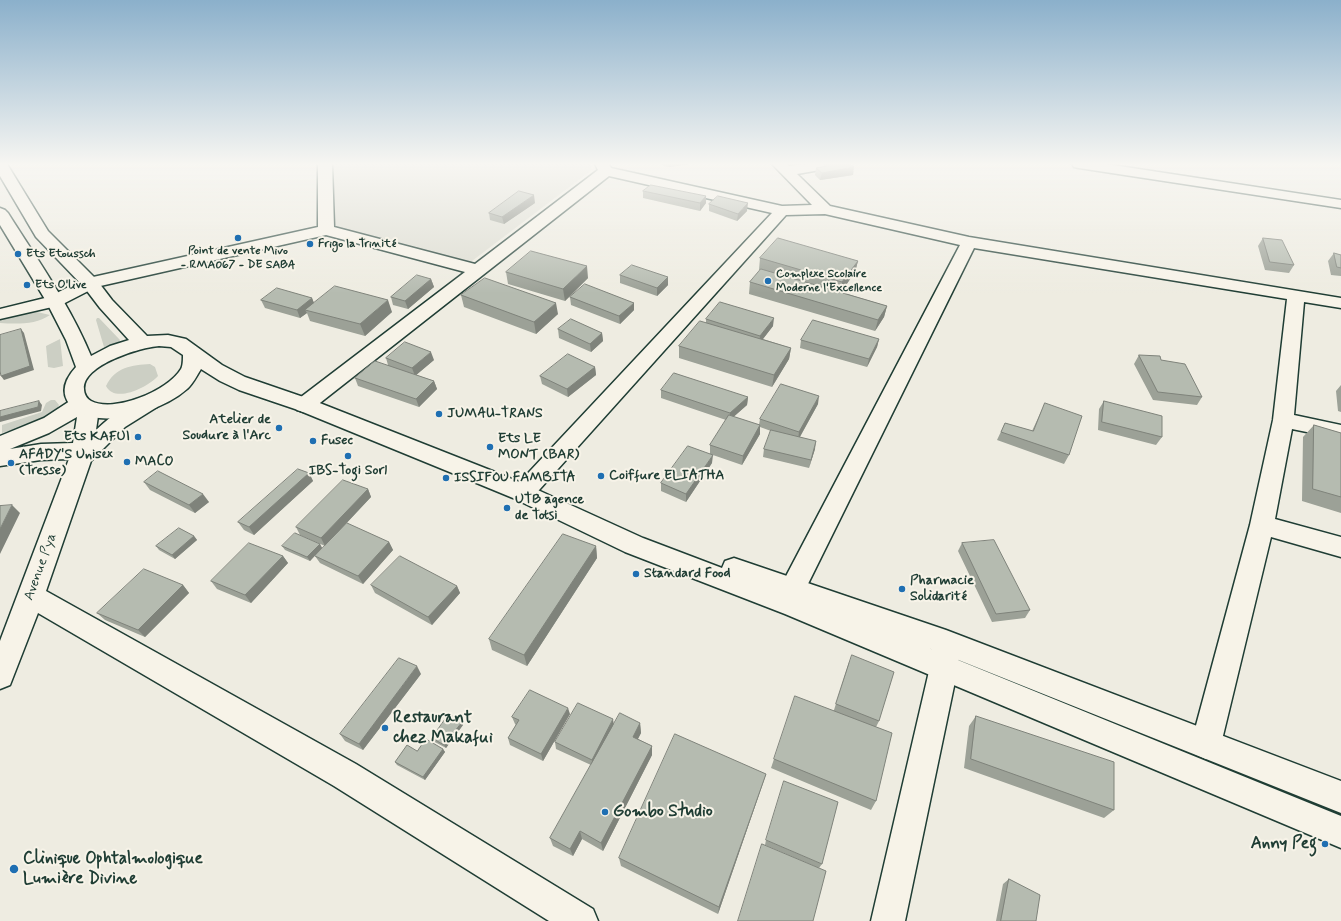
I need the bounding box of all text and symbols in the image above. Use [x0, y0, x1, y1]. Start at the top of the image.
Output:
marker: Point de vente Mivo - RMA067 - DE SABA [233, 233, 243, 243]
place label: Frigo la Trinité [318, 237, 396, 251]
marker: Frigo la Trinité [305, 239, 315, 249]
place label: Point de vente Mivo - RMA067 - DE SABA [181, 244, 295, 272]
place label: Ets Etoussch [26, 247, 95, 261]
marker: Ets Etoussch [13, 249, 23, 259]
place label: Complexe Scolaire Moderne l'Excellence [776, 267, 882, 295]
marker: Complexe Scolaire Moderne l'Excellence [763, 276, 773, 286]
place label: Ets O'live [35, 278, 87, 292]
marker: Ets O'live [22, 280, 32, 290]
place label: JUMAU-TRANS [447, 406, 543, 422]
marker: JUMAU-TRANS [434, 409, 444, 419]
place label: Atelier de Soudure à l'Arc [182, 412, 271, 444]
marker: Atelier de Soudure à l'Arc [274, 423, 284, 433]
place label: Ets KAFUI [64, 429, 130, 445]
place label: Ets LE MONT (BAR) [498, 431, 579, 464]
marker: Ets KAFUI [133, 432, 143, 442]
place label: Fusec [321, 433, 353, 449]
marker: Fusec [308, 436, 318, 446]
marker: Ets LE MONT (BAR) [485, 442, 495, 452]
place label: AFADY'S Unisex (Tresse) [19, 447, 113, 480]
marker: IBS-Togi Sorl [343, 451, 353, 461]
place label: MACO [135, 454, 174, 470]
marker: MACO [122, 457, 132, 467]
marker: AFADY'S Unisex (Tresse) [6, 458, 16, 468]
place label: IBS-Togi Sorl [309, 463, 387, 479]
place label: Coiffure ELIATHA [609, 468, 724, 484]
place label: ISSIFOU FAMBITA [454, 470, 576, 486]
marker: Coiffure ELIATHA [596, 471, 606, 481]
marker: ISSIFOU FAMBITA [441, 473, 451, 483]
place label: UTB agence de Totsi [515, 492, 584, 524]
marker: UTB agence de Totsi [502, 503, 512, 513]
street label: Avenue Pya [21, 531, 61, 603]
place label: Standard Food [644, 566, 731, 582]
marker: Standard Food [631, 569, 641, 579]
place label: Pharmacie Solidarité [910, 573, 974, 606]
marker: Pharmacie Solidarité [897, 584, 907, 594]
place label: Restaurant chez Makafui [393, 708, 493, 748]
marker: Restaurant chez Makafui [380, 723, 390, 733]
place label: Gombo Studio [613, 802, 713, 822]
marker: Gombo Studio [600, 807, 610, 817]
place label: Anny Peg [1251, 834, 1317, 854]
marker: Anny Peg [1320, 839, 1330, 849]
place label: Clinique Ophtalmologique Lumière Divine [23, 849, 203, 889]
marker: Clinique Ophtalmologique Lumière Divine [8, 863, 20, 875]

